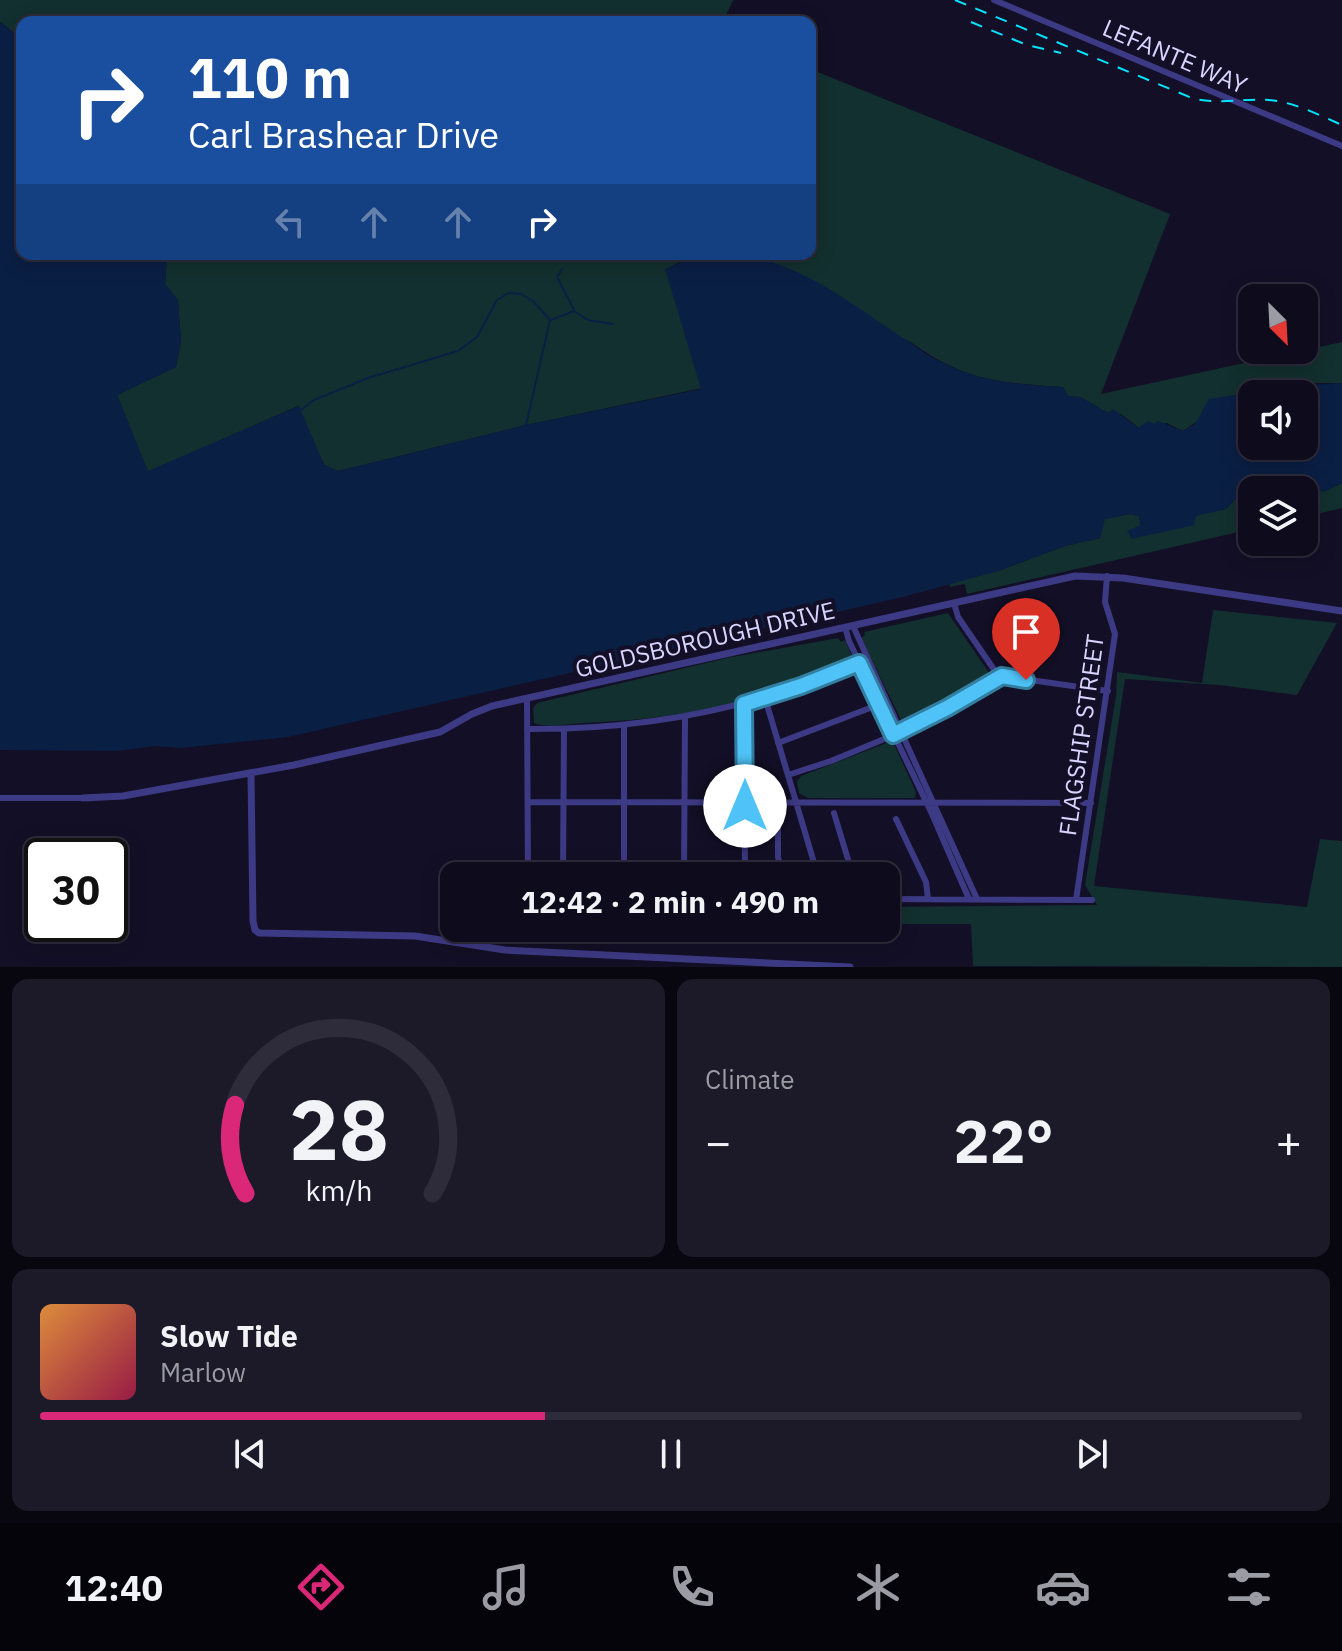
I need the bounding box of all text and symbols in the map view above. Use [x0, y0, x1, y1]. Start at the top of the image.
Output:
street label: LEFANTE WAY [1098, 11, 1252, 101]
text: 110 m [188, 41, 352, 113]
icon: right [56, 48, 160, 152]
text: Carl Brashear Drive [188, 111, 499, 158]
icon: left [268, 200, 312, 244]
icon: ahead [352, 200, 396, 244]
icon: ahead [436, 200, 480, 244]
icon: right [520, 200, 564, 244]
north arrow [1238, 284, 1318, 364]
map controls [1238, 284, 1318, 556]
button: sound [1238, 380, 1318, 460]
button: layers [1238, 476, 1318, 556]
street label: GOLDSBOROUGH DRIVE [572, 594, 838, 684]
pin [992, 598, 1060, 680]
icon: arrive [1004, 610, 1048, 654]
street label: FLAGSHIP STREET [1051, 632, 1111, 838]
position arrow [703, 764, 787, 848]
speed limit sign: 30 [24, 838, 128, 942]
text: 12:42 · 2 min · 490 m [521, 882, 819, 921]
text: Climate [705, 1062, 795, 1096]
text: 28 [289, 1075, 388, 1183]
text: 22° [953, 1101, 1054, 1180]
text: − [705, 1113, 731, 1170]
text: + [1276, 1113, 1302, 1170]
text: km/h [305, 1172, 372, 1209]
text: Slow Tide [160, 1316, 298, 1355]
text: Marlow [160, 1355, 246, 1389]
icon: previous [228, 1432, 272, 1476]
icon: pause [649, 1432, 693, 1476]
icon: next [1070, 1432, 1114, 1476]
icon: directions [293, 1559, 349, 1615]
icon: music [478, 1559, 534, 1615]
icon: phone [664, 1559, 720, 1615]
icon: climate [850, 1559, 906, 1615]
icon: car [1035, 1559, 1091, 1615]
icon: filters [1221, 1559, 1277, 1615]
text: 12:40 [65, 1564, 163, 1611]

